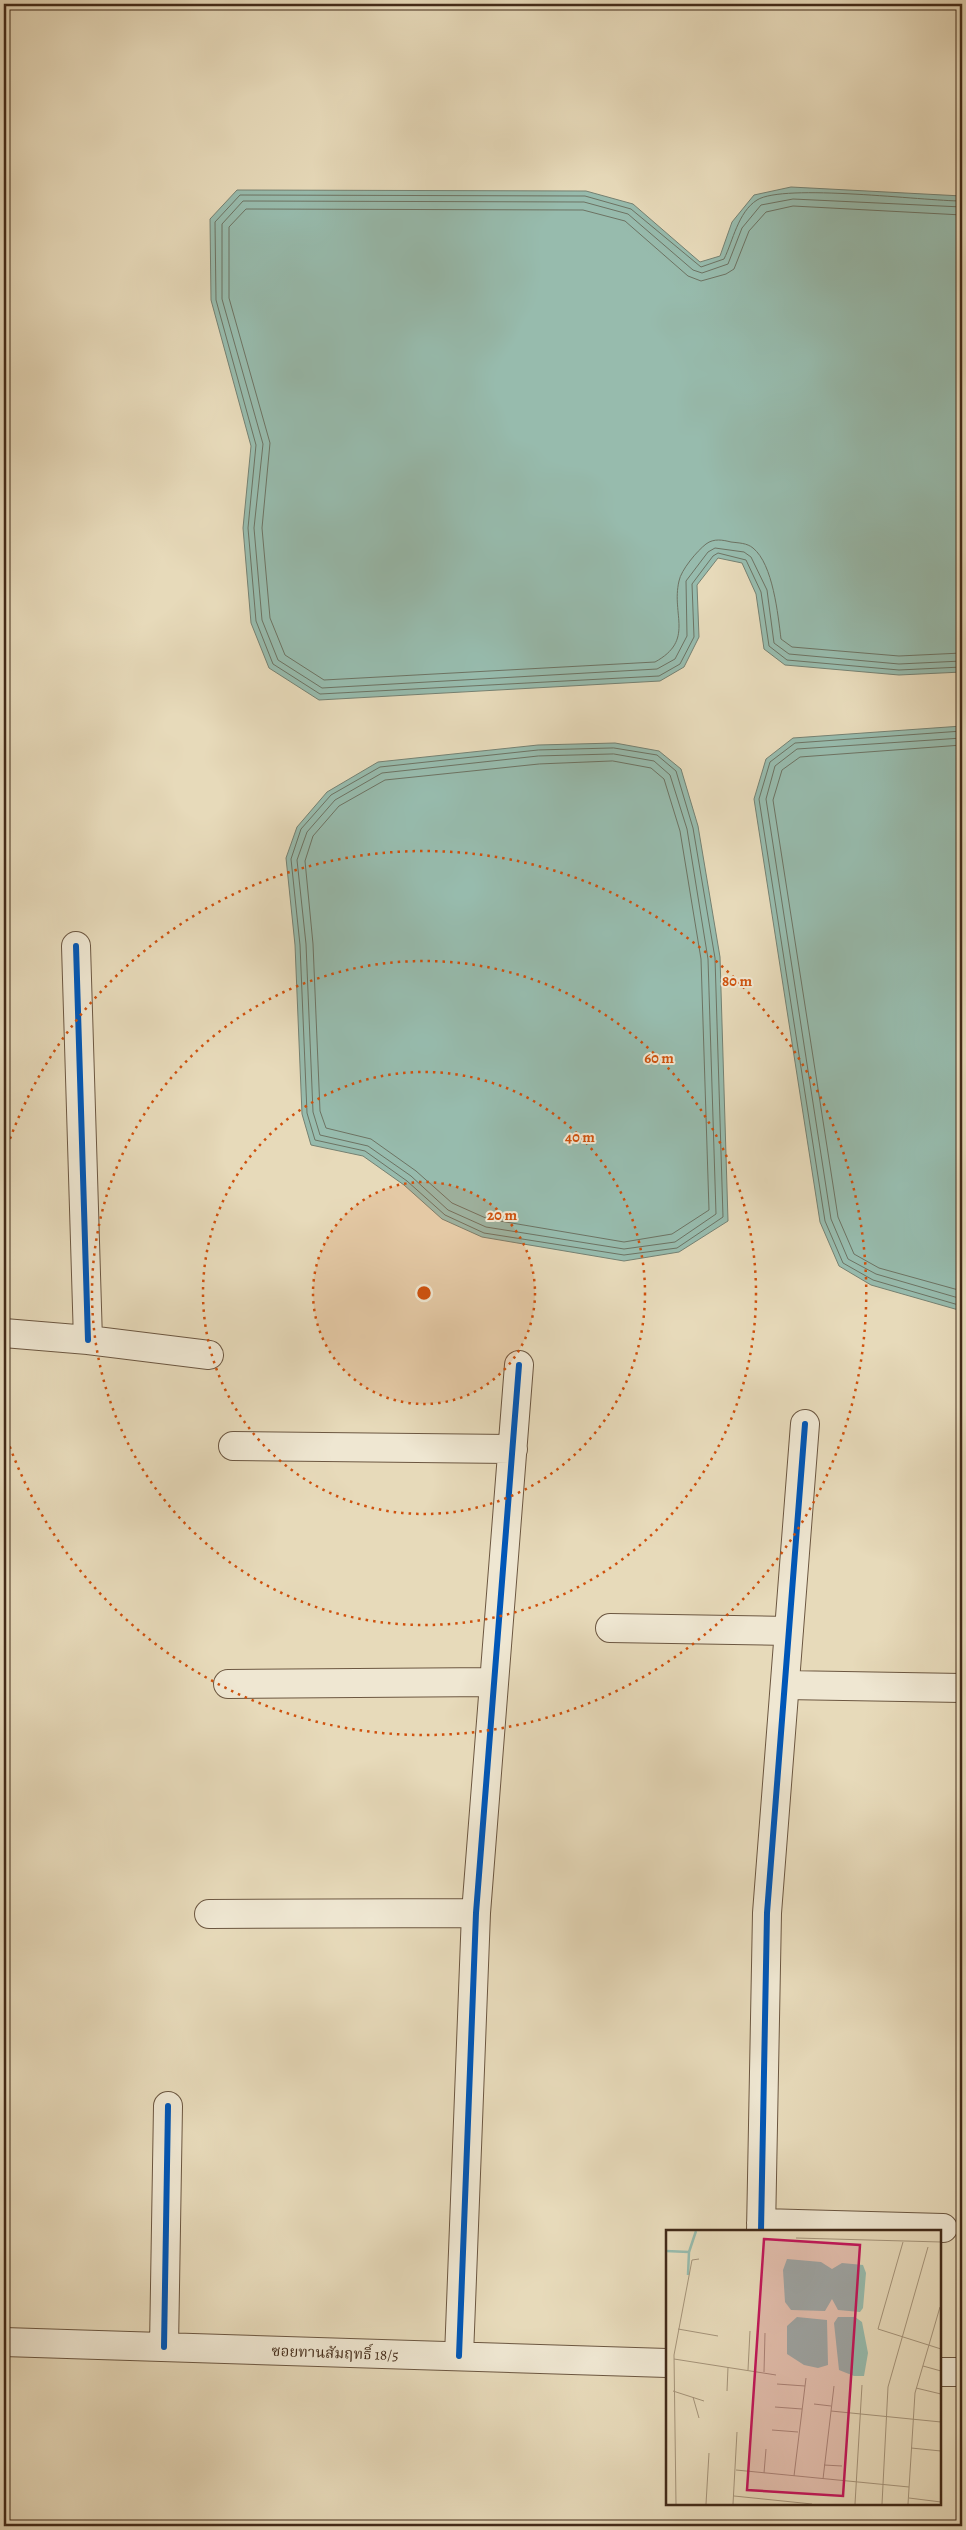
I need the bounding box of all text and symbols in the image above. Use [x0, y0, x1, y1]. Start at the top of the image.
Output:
text: 80 m [722, 971, 752, 991]
text: 60 m [644, 1048, 674, 1068]
text: 40 m [565, 1127, 595, 1147]
text: 20 m [487, 1205, 517, 1225]
centre of rings [415, 1284, 433, 1302]
inset map [666, 2230, 941, 2505]
street label: ซอยทานสัมฤทธิ์ 18/5 [271, 2340, 399, 2365]

